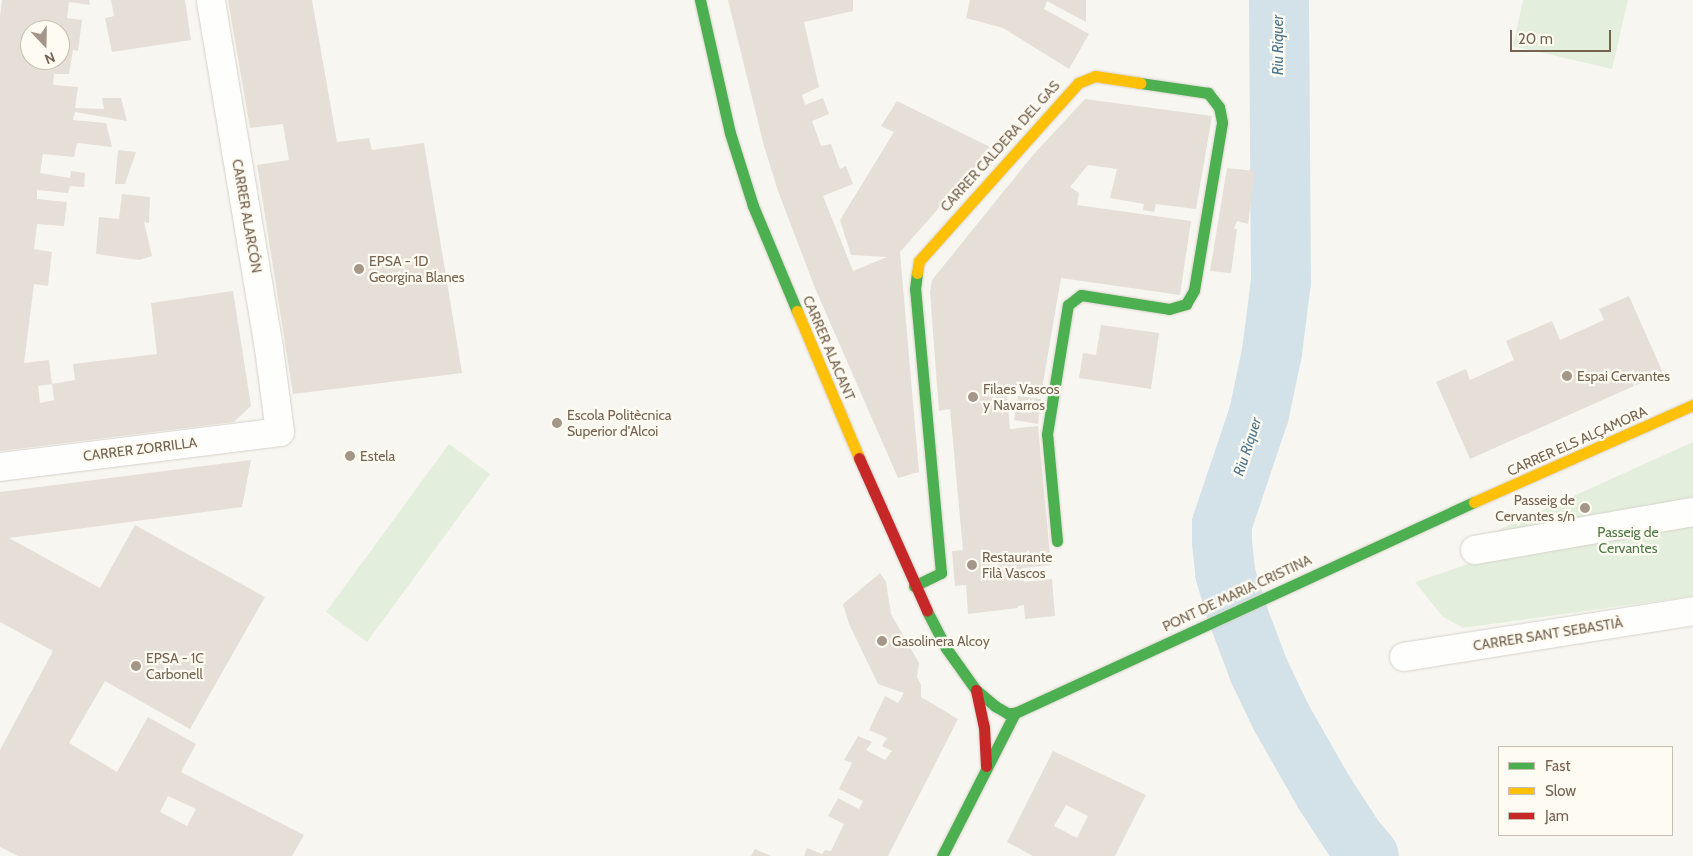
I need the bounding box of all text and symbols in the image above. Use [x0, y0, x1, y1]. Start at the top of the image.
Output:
water label: Riu Riquer [1270, 15, 1288, 75]
north arrow [20, 20, 70, 70]
scale bar [1513, 20, 1614, 52]
text: 20 m [1518, 30, 1553, 48]
text: N [42, 48, 58, 68]
street label: CARRER CALDERA DEL GAS [937, 77, 1063, 215]
street label: CARRER ALARCÓN [229, 158, 265, 274]
place label: EPSA - 1D Georgina Blanes [369, 253, 465, 286]
marker: EPSA - 1D Georgina Blanes [353, 263, 365, 275]
street label: CARRER ALACANT [799, 293, 859, 403]
place label: Espai Cervantes [1577, 368, 1670, 384]
marker: Espai Cervantes [1561, 370, 1573, 382]
place label: Filaes Vascos y Navarros [983, 381, 1060, 414]
marker: Filaes Vascos y Navarros [967, 391, 979, 403]
street label: CARRER ELS ALÇAMORA [1504, 403, 1650, 479]
place label: Escola Politècnica Superior d'Alcoi [567, 407, 671, 440]
water label: Riu Riquer [1230, 416, 1266, 478]
marker: Escola Politècnica Superior d'Alcoi [551, 417, 563, 429]
street label: CARRER ZORRILLA [82, 434, 198, 464]
place label: Estela [360, 448, 395, 464]
marker: Estela [344, 450, 356, 462]
place label: Passeig de Cervantes s/n [1495, 492, 1575, 524]
marker: Passeig de Cervantes s/n [1579, 502, 1591, 514]
park label: Passeig de Cervantes [1597, 524, 1659, 556]
place label: Restaurante Filà Vascos [982, 549, 1053, 582]
street label: PONT DE MARIA CRISTINA [1160, 551, 1314, 635]
marker: Restaurante Filà Vascos [966, 559, 978, 571]
street label: CARRER SANT SEBASTIÀ [1472, 614, 1624, 654]
place label: Gasolinera Alcoy [892, 633, 990, 649]
marker: Gasolinera Alcoy [876, 635, 888, 647]
place label: EPSA - 1C Carbonell [146, 650, 204, 682]
marker: EPSA - 1C Carbonell [130, 660, 142, 672]
legend [1498, 746, 1673, 836]
text: Fast [1545, 757, 1570, 775]
text: Slow [1545, 782, 1576, 800]
text: Jam [1545, 807, 1569, 825]

